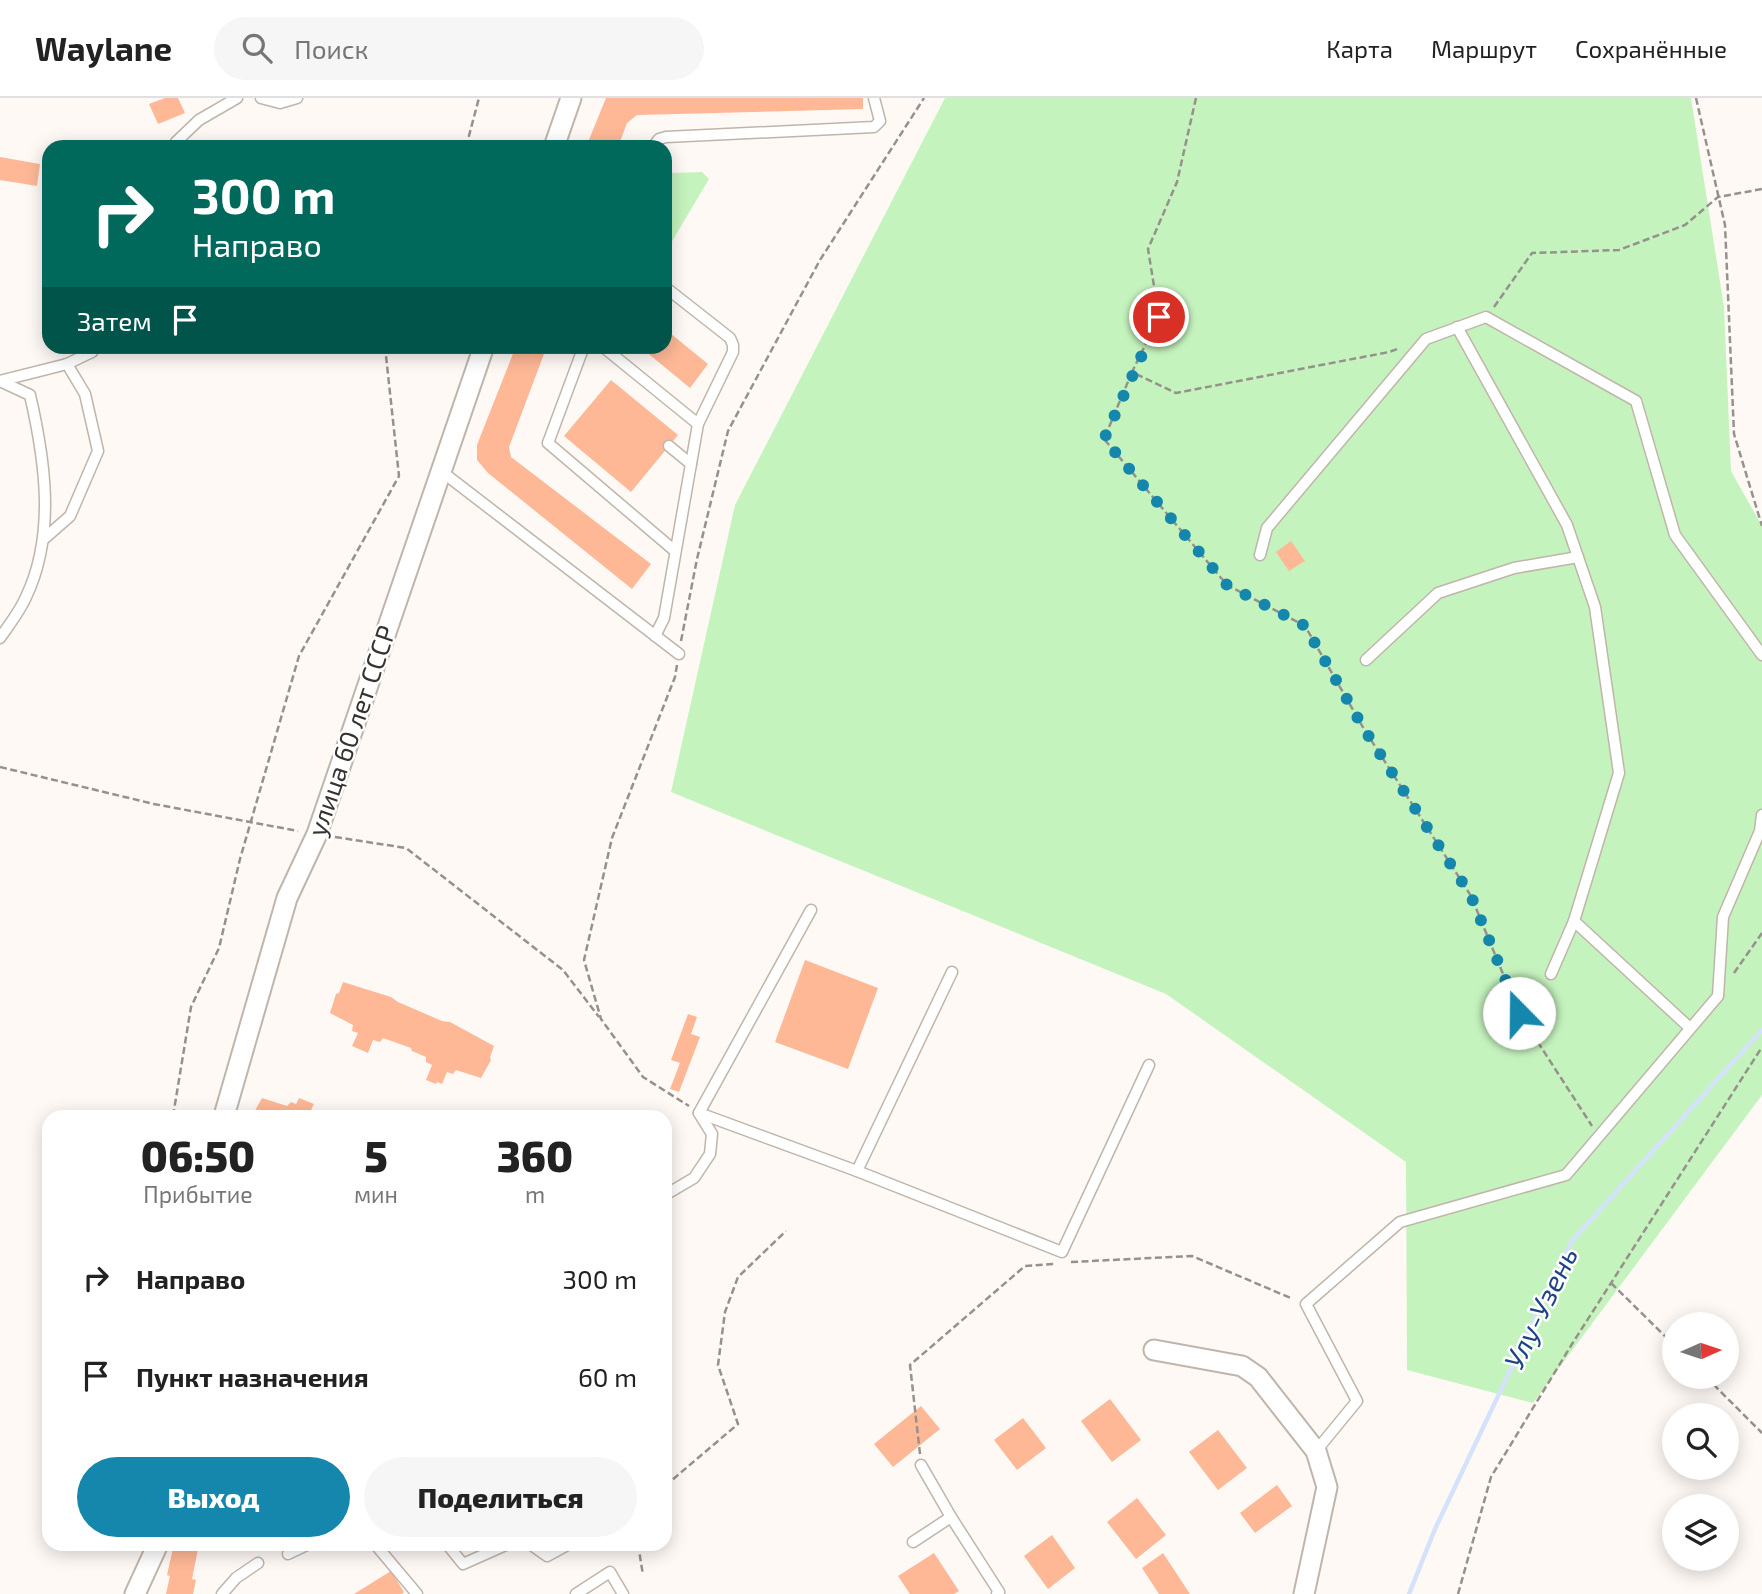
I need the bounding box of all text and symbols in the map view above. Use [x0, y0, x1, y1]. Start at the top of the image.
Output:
search box [214, 17, 704, 80]
text: Waylane [35, 28, 172, 68]
icon: search [238, 29, 276, 67]
text: Поиск [294, 33, 368, 64]
text: Карта [1326, 34, 1393, 63]
text: Маршрут [1431, 34, 1537, 63]
text: Сохранённые [1575, 34, 1727, 63]
text: 300 m [192, 165, 335, 224]
icon: right [77, 168, 168, 259]
text: Направо [192, 225, 322, 263]
pin [1129, 287, 1189, 347]
icon: arrive [1140, 298, 1178, 336]
icon: arrive [166, 301, 204, 339]
text: Затем [77, 305, 152, 336]
street label: улица 60 лет СССР [300, 621, 402, 840]
position arrow [1482, 976, 1556, 1050]
text: 06:50 [141, 1130, 255, 1180]
text: 5 [364, 1130, 388, 1180]
text: 360 [497, 1130, 573, 1180]
text: Прибытие [143, 1180, 253, 1208]
text: мин [354, 1180, 398, 1208]
text: m [525, 1180, 545, 1208]
water label: Улу-Узень [1496, 1241, 1584, 1374]
icon: right [77, 1259, 115, 1297]
text: Направо [136, 1263, 245, 1294]
text: 300 m [563, 1263, 637, 1294]
north arrow [1662, 1312, 1740, 1390]
map controls [1662, 1312, 1739, 1571]
icon: arrive [77, 1357, 115, 1395]
text: Пункт назначения [136, 1361, 369, 1392]
text: 60 m [578, 1361, 637, 1392]
button: search [1662, 1403, 1739, 1480]
button: Выход [77, 1457, 350, 1537]
button: Поделиться [364, 1457, 637, 1537]
button: layers [1662, 1494, 1739, 1571]

